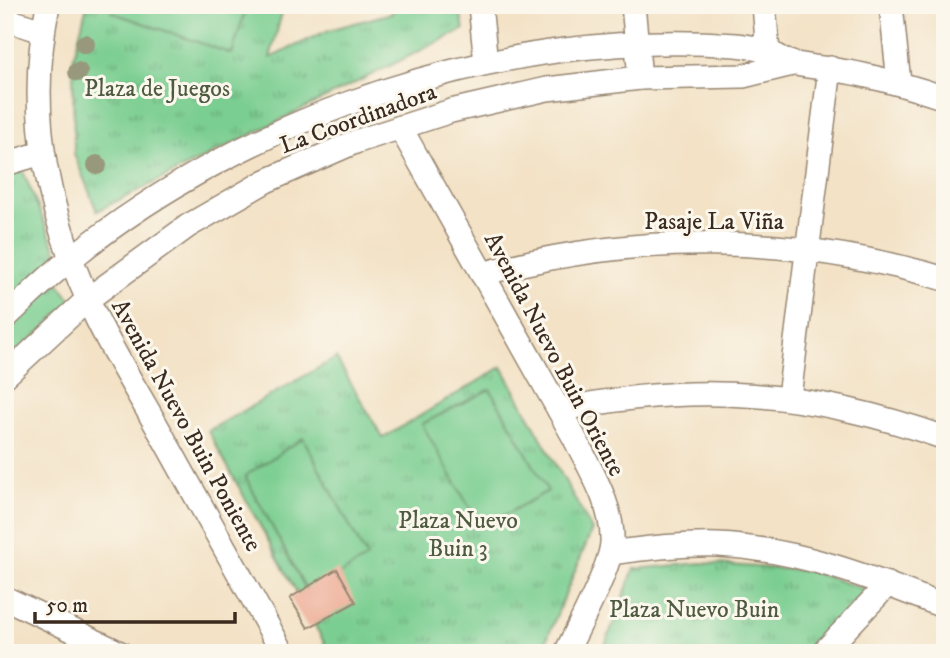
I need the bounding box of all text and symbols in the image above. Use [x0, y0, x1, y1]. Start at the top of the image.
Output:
park label: Plaza de Juegos [84, 74, 230, 104]
street label: La Coordinadora [276, 76, 441, 161]
street label: Pasaje La Viña [644, 207, 785, 237]
street label: Avenida Nuevo Buin Oriente [477, 227, 631, 482]
street label: Avenida Nuevo Buin Poniente [104, 294, 268, 557]
park label: Plaza Nuevo Buin 3 [398, 506, 518, 564]
scale bar [35, 581, 234, 625]
text: 50 m [46, 593, 88, 619]
park label: Plaza Nuevo Buin [609, 595, 780, 625]

